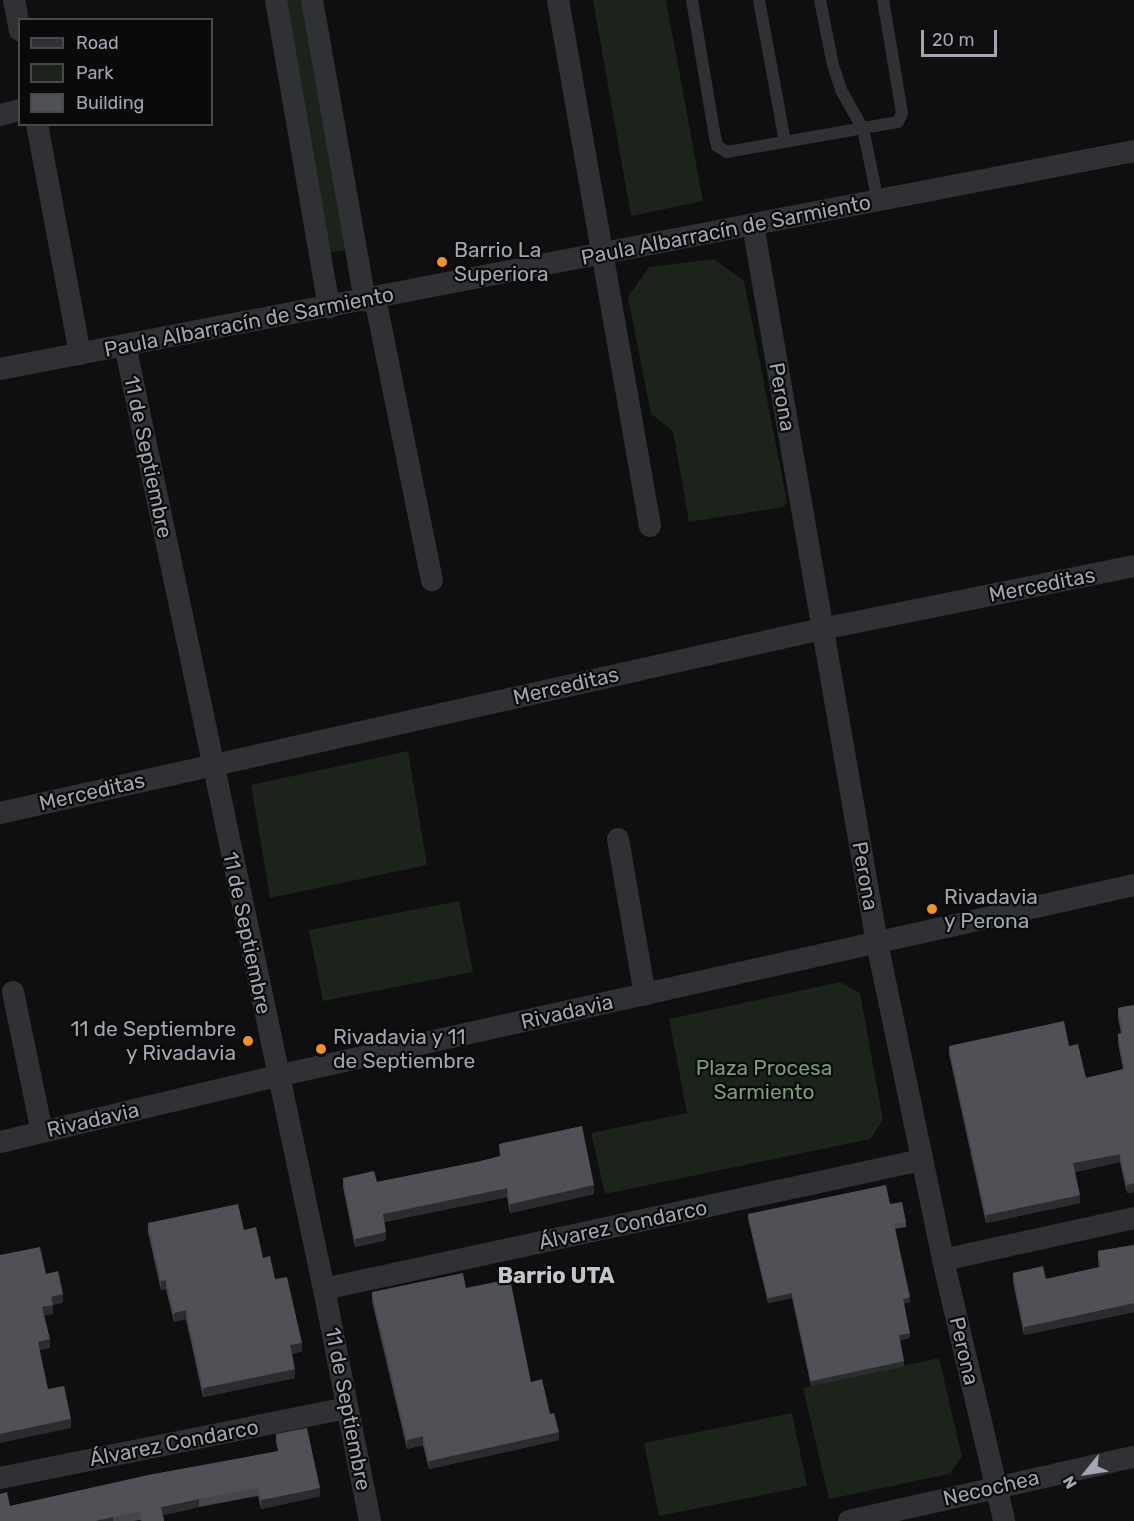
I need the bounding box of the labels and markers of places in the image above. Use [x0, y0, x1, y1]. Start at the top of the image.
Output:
place label: Barrio La Superiora [454, 237, 548, 287]
marker: Barrio La Superiora [435, 255, 449, 269]
place label: Rivadavia y Perona [944, 884, 1038, 934]
marker: Rivadavia y Perona [925, 902, 939, 916]
place label: 11 de Septiembre y Rivadavia [71, 1016, 236, 1066]
place label: Rivadavia y 11 de Septiembre [333, 1024, 475, 1074]
marker: 11 de Septiembre y Rivadavia [241, 1034, 255, 1048]
marker: Rivadavia y 11 de Septiembre [314, 1042, 328, 1056]

